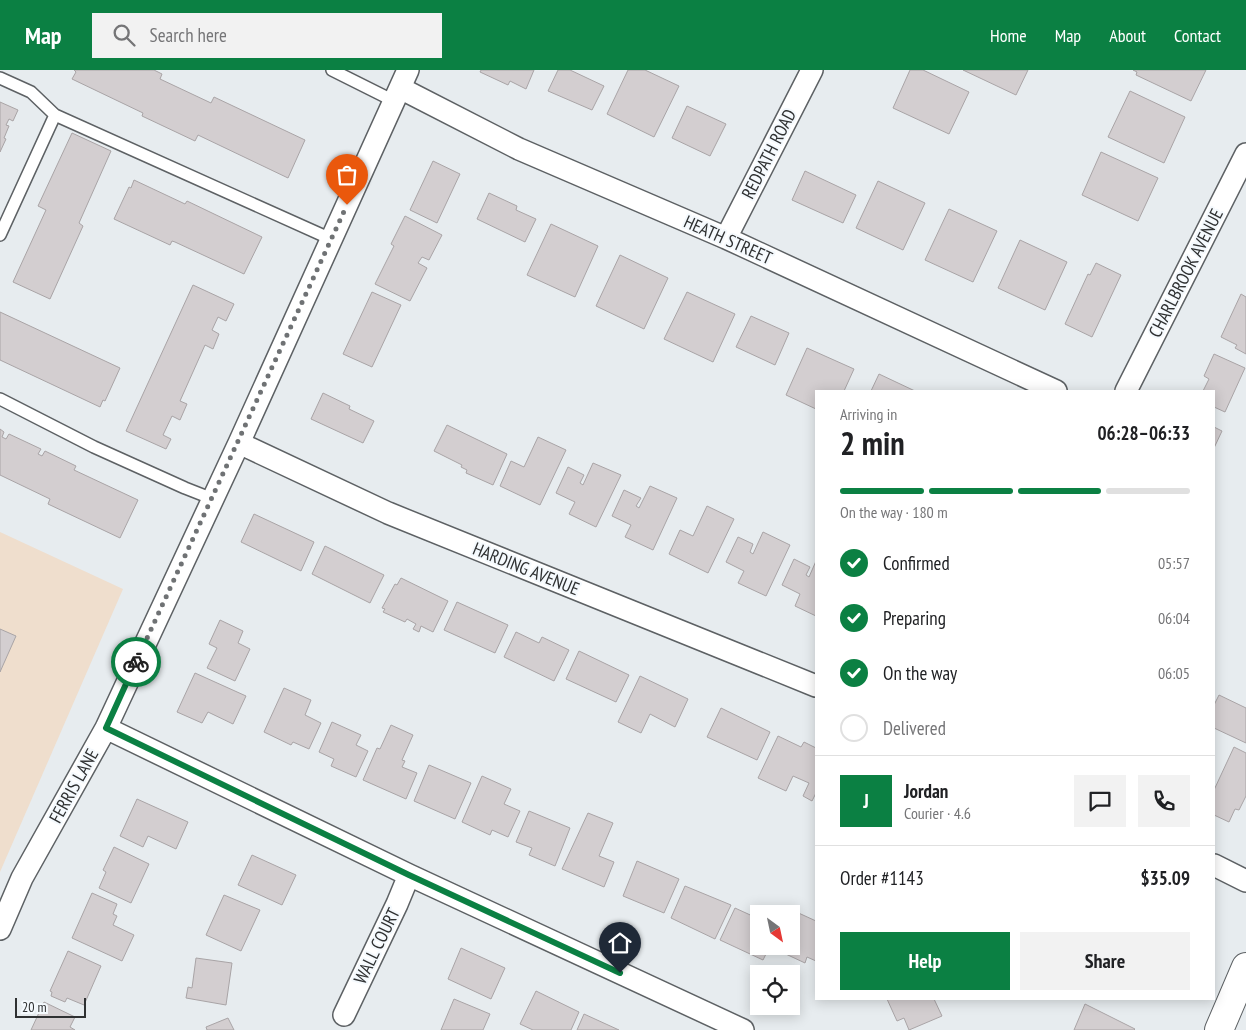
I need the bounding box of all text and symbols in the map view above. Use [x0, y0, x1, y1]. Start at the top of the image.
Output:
search box [92, 13, 442, 58]
text: Map [25, 20, 62, 51]
icon: search [110, 21, 138, 49]
text: Search here [150, 23, 227, 47]
text: Home [990, 24, 1027, 47]
text: Map [1055, 24, 1081, 47]
text: About [1109, 24, 1146, 47]
text: Contact [1174, 24, 1221, 47]
street label: REDPATH ROAD [736, 105, 801, 202]
pin [326, 154, 368, 205]
icon: bag [333, 161, 361, 189]
street label: CHARLBROOK AVENUE [1143, 205, 1228, 341]
street label: HEATH STREET [680, 210, 776, 269]
text: Arriving in [840, 404, 897, 424]
text: 06:28–06:33 [1097, 421, 1190, 445]
text: 2 min [840, 422, 905, 464]
text: On the way · 180 m [840, 502, 948, 522]
street label: HARDING AVENUE [470, 537, 583, 600]
icon: check [840, 549, 868, 577]
text: Confirmed [883, 551, 950, 575]
text: 05:57 [1158, 553, 1190, 573]
icon: check [840, 604, 868, 632]
text: Preparing [883, 606, 946, 630]
text: 06:04 [1158, 608, 1190, 628]
courier [111, 637, 161, 687]
icon: bike [122, 648, 150, 676]
icon: check [840, 659, 868, 687]
text: On the way [883, 661, 957, 685]
text: 06:05 [1158, 663, 1190, 683]
text: Delivered [883, 716, 946, 740]
street label: FERRIS LANE [44, 744, 103, 827]
button: chat [1074, 775, 1126, 827]
button: phone [1138, 775, 1190, 827]
text: Jordan [904, 779, 948, 803]
text: J [863, 789, 869, 813]
text: Courier · 4.6 [904, 803, 971, 823]
text: Order #1143 [840, 866, 924, 890]
text: $35.09 [1141, 866, 1190, 890]
street label: WALL COURT [348, 904, 405, 987]
north arrow [750, 905, 800, 955]
map controls [750, 905, 800, 1015]
pin [599, 922, 641, 973]
icon: home [606, 929, 634, 957]
button: Help [840, 932, 1010, 990]
button: Share [1020, 932, 1190, 990]
button: locate [750, 965, 800, 1015]
scale bar [15, 995, 86, 1018]
text: 20 m [22, 998, 47, 1016]

